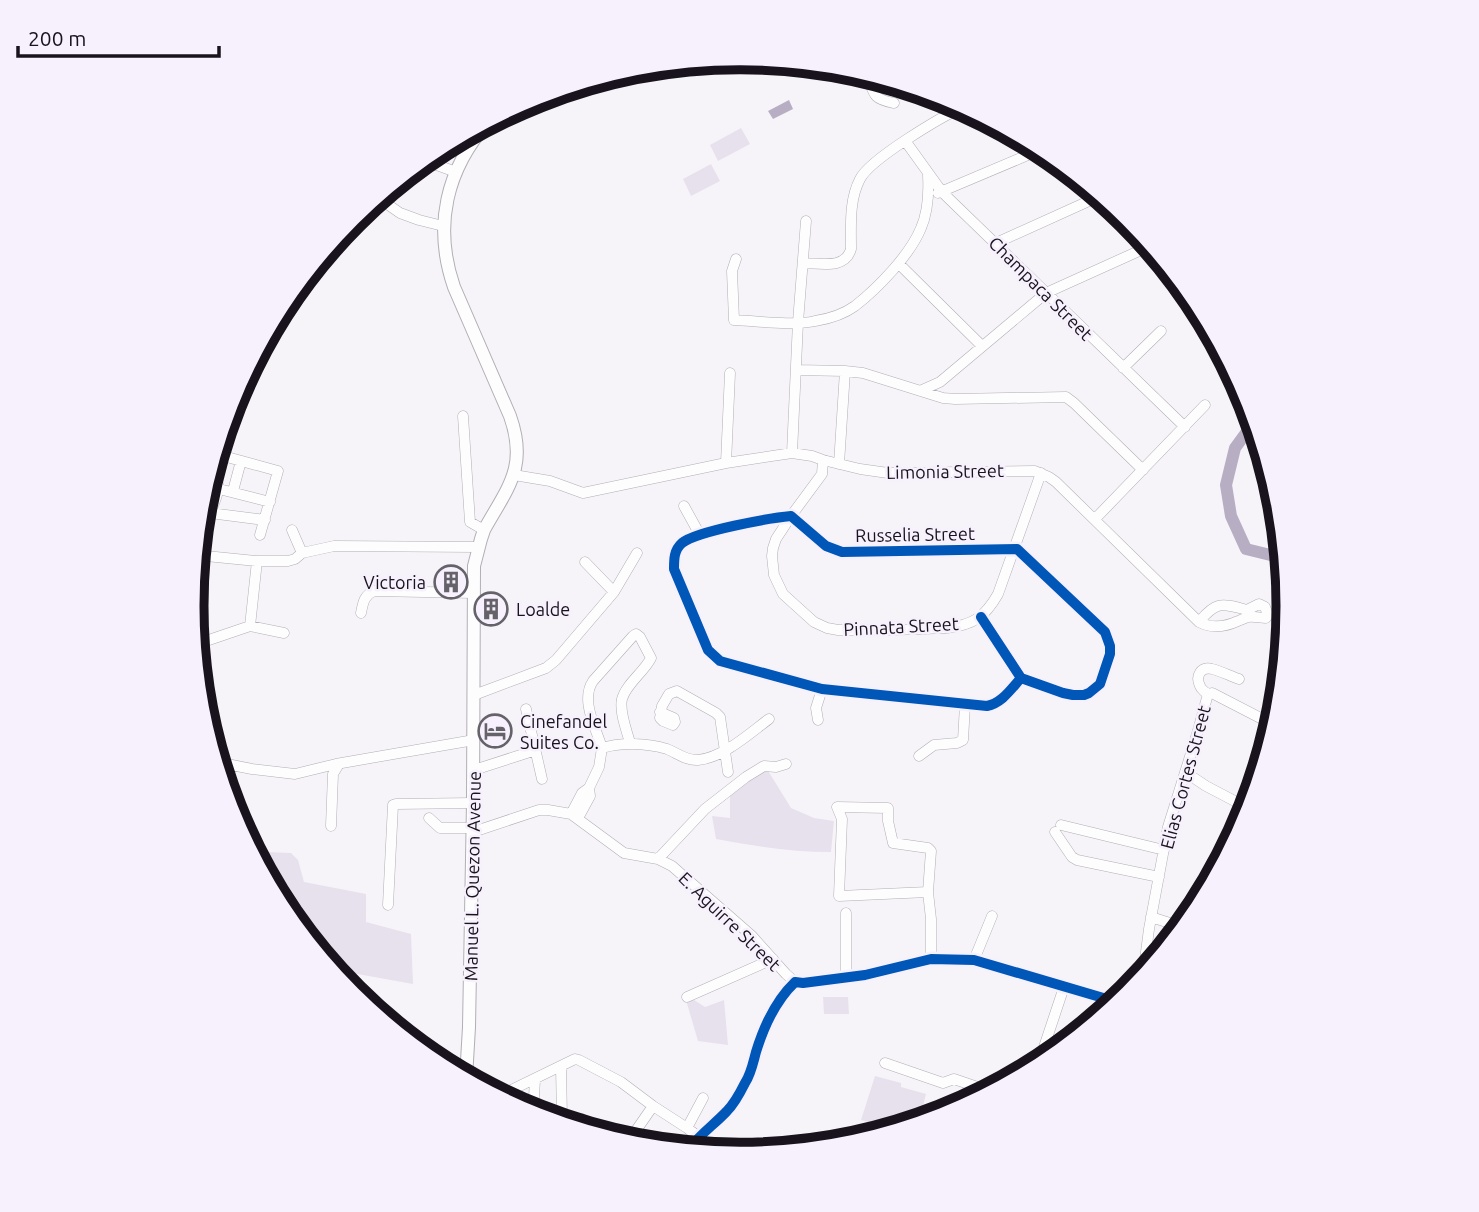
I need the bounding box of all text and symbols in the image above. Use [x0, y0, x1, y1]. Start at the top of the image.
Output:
scale bar [18, 14, 219, 58]
text: 200 m [28, 26, 86, 50]
street label: Champaca Street [985, 232, 1097, 344]
street label: Limonia Street [886, 460, 1004, 482]
street label: Russelia Street [855, 523, 975, 545]
building icon: Victoria [432, 563, 470, 601]
place label: Victoria [363, 572, 426, 592]
building icon: Loalde [472, 590, 510, 628]
place label: Loalde [516, 599, 570, 619]
street label: Pinnata Street [843, 613, 959, 639]
street label: Elias Cortes Street [1156, 703, 1214, 851]
place label: Cinefandel Suites Co. [520, 711, 607, 752]
hotel icon: Cinefandel Suites Co. [476, 712, 514, 750]
street label: Manuel L. Quezon Avenue [460, 771, 485, 981]
street label: E. Aguirre Street [675, 867, 785, 975]

